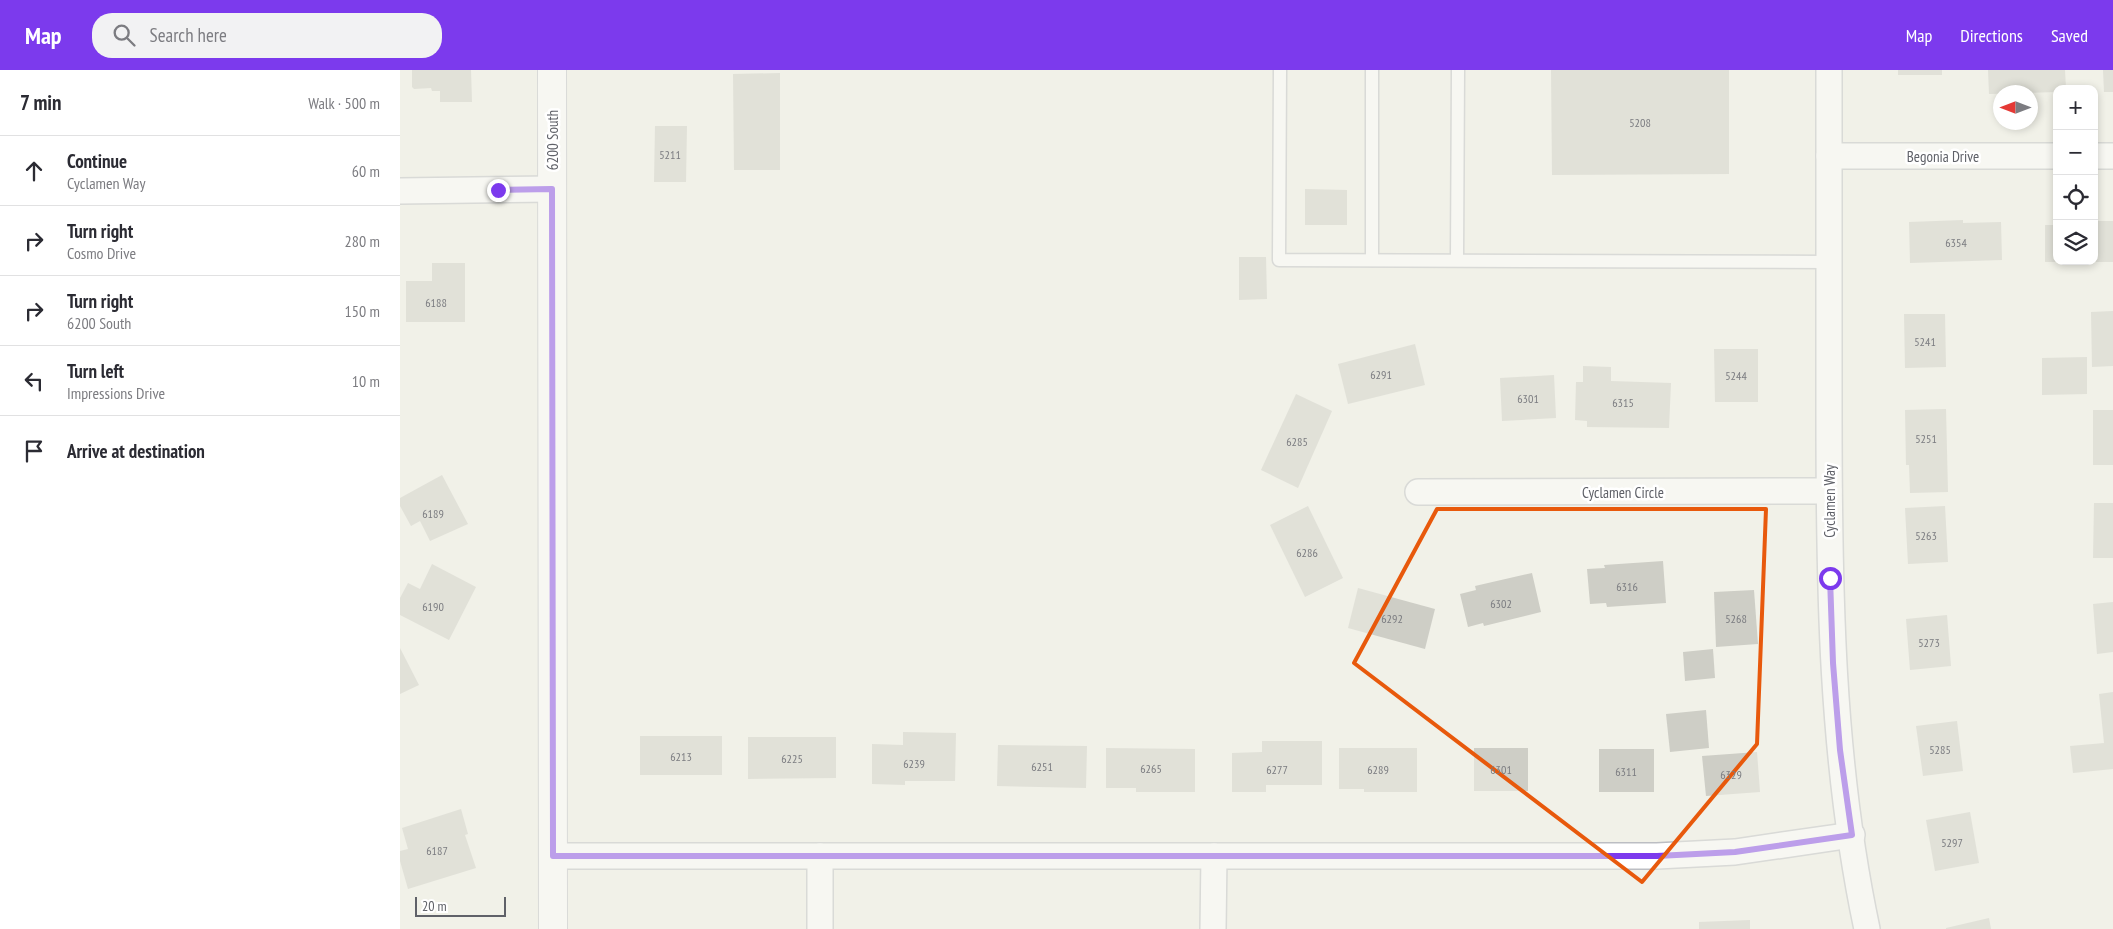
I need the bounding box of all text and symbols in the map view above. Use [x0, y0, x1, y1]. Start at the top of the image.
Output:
search box [92, 13, 442, 58]
text: Map [25, 20, 62, 51]
icon: search [110, 21, 138, 49]
text: Search here [150, 23, 227, 47]
text: Map [1906, 24, 1932, 47]
text: Directions [1960, 24, 2023, 47]
text: Saved [2051, 24, 2088, 47]
north arrow [1993, 85, 2038, 130]
map controls [2053, 85, 2098, 265]
button: + [2053, 85, 2098, 130]
text: 7 min [20, 89, 62, 116]
text: Walk · 500 m [308, 93, 380, 113]
street label: 6200 South [543, 110, 562, 170]
house number: 5208 [1629, 115, 1651, 130]
button: − [2053, 130, 2098, 175]
house number: 5211 [659, 147, 681, 162]
street label: Begonia Drive [1907, 147, 1979, 166]
text: Continue [67, 149, 127, 173]
icon: ahead [20, 157, 48, 185]
text: 60 m [352, 161, 380, 181]
text: Cyclamen Way [67, 173, 145, 193]
button: locate [2053, 175, 2098, 220]
route end [487, 179, 510, 202]
text: Turn right [67, 219, 133, 243]
button: layers [2053, 220, 2098, 265]
icon: right [20, 227, 48, 255]
text: 280 m [345, 231, 380, 251]
house number: 6354 [1945, 235, 1967, 250]
text: Cosmo Drive [67, 243, 136, 263]
text: Turn right [67, 289, 133, 313]
house number: 6188 [425, 295, 447, 310]
icon: right [20, 297, 48, 325]
text: 150 m [345, 301, 380, 321]
text: 6200 South [67, 313, 131, 333]
house number: 5241 [1914, 334, 1936, 349]
text: Turn left [67, 359, 124, 383]
icon: left [20, 367, 48, 395]
house number: 6291 [1370, 367, 1392, 382]
house number: 5244 [1725, 368, 1747, 383]
text: 10 m [352, 371, 380, 391]
text: Impressions Drive [67, 383, 165, 403]
house number: 6301 [1517, 391, 1539, 406]
house number: 6315 [1612, 395, 1634, 410]
house number: 5251 [1915, 431, 1937, 446]
house number: 6285 [1286, 434, 1308, 449]
icon: arrive [20, 437, 48, 465]
text: Arrive at destination [67, 439, 205, 463]
street label: Cyclamen Way [1820, 464, 1839, 538]
street label: Cyclamen Circle [1582, 483, 1664, 502]
house number: 6189 [422, 506, 444, 521]
house number: 5263 [1915, 528, 1937, 543]
house number: 6286 [1296, 545, 1318, 560]
route start [1819, 567, 1842, 590]
house number: 6316 [1616, 579, 1638, 594]
house number: 6302 [1490, 596, 1512, 611]
house number: 6190 [422, 599, 444, 614]
house number: 6292 [1381, 611, 1403, 626]
house number: 5268 [1725, 611, 1747, 626]
house number: 5273 [1918, 635, 1940, 650]
house number: 5285 [1929, 742, 1951, 757]
house number: 6213 [670, 749, 692, 764]
house number: 6225 [781, 751, 803, 766]
house number: 6239 [903, 756, 925, 771]
house number: 6251 [1031, 759, 1053, 774]
house number: 6265 [1140, 761, 1162, 776]
house number: 6277 [1266, 762, 1288, 777]
house number: 6289 [1367, 762, 1389, 777]
house number: 6301 [1490, 762, 1512, 777]
house number: 6311 [1615, 764, 1637, 779]
house number: 6329 [1720, 767, 1742, 782]
house number: 5297 [1941, 835, 1963, 850]
house number: 6187 [426, 843, 448, 858]
scale bar [415, 894, 506, 917]
text: 20 m [422, 897, 447, 915]

